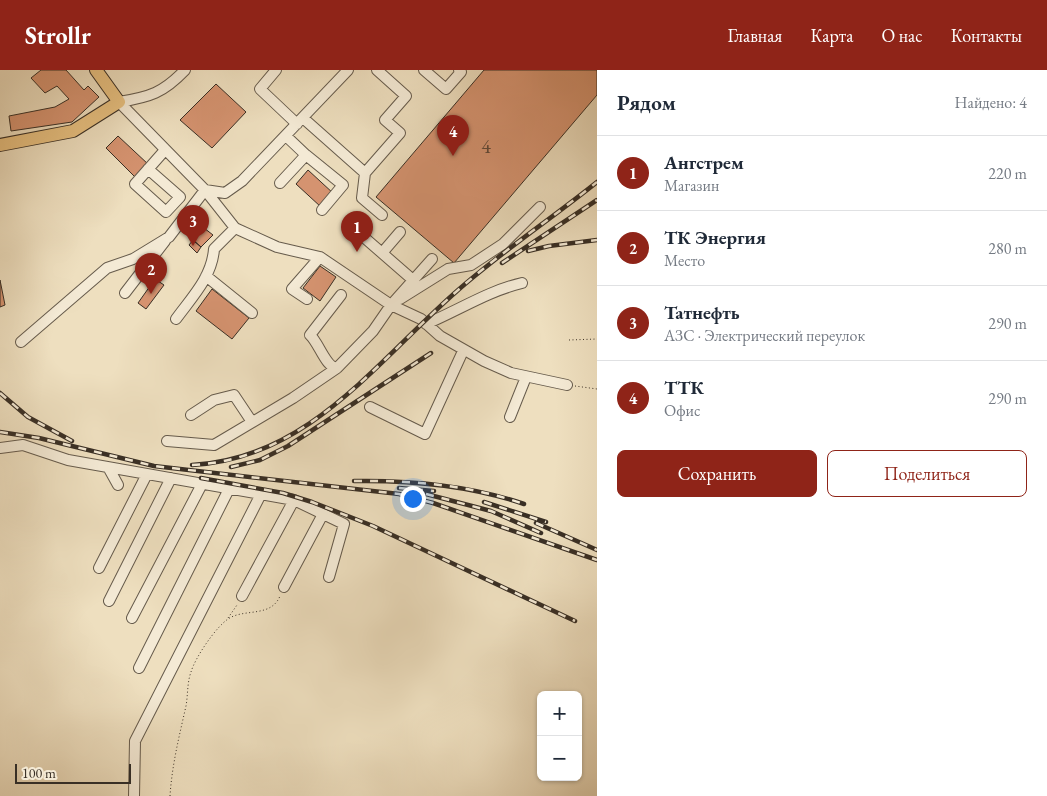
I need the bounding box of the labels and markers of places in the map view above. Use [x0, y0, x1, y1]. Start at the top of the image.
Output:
pin: 4 [437, 115, 469, 156]
pin: 3 [177, 205, 209, 246]
pin: 1 [341, 211, 373, 252]
pin: 2 [135, 253, 167, 294]

